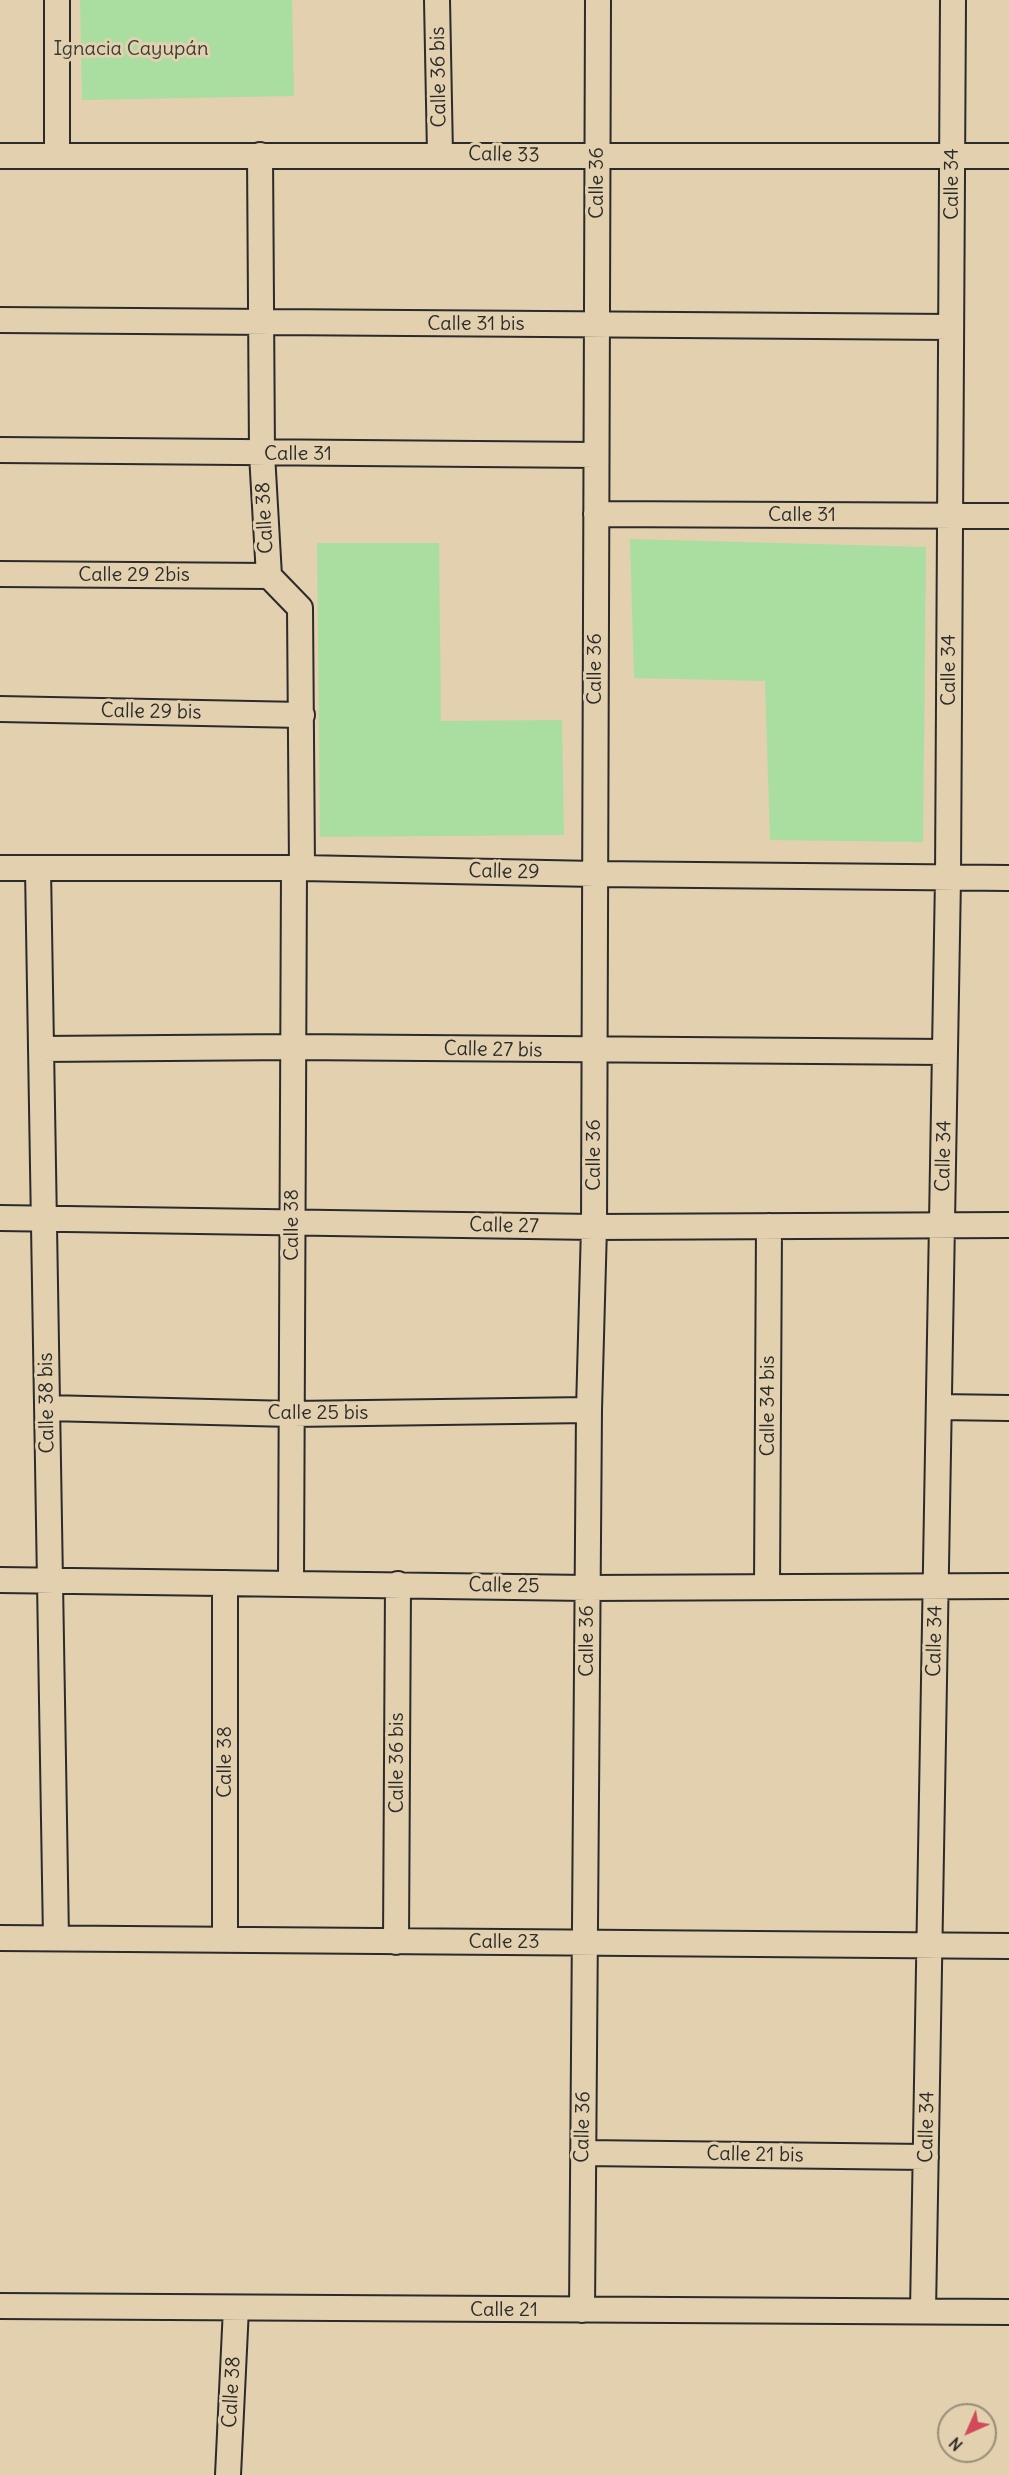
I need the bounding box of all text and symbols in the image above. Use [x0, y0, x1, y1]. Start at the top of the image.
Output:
street label: Calle 36 bis [426, 26, 452, 128]
park label: Ignacia Cayupán [54, 37, 208, 61]
street label: Calle 33 [468, 142, 540, 168]
street label: Calle 36 [585, 147, 609, 219]
street label: Calle 34 [940, 148, 964, 220]
street label: Calle 31 bis [427, 312, 525, 336]
street label: Calle 31 [264, 442, 332, 466]
street label: Calle 38 [251, 482, 279, 554]
street label: Calle 31 [768, 503, 836, 527]
street label: Calle 29 2bis [78, 563, 190, 587]
street label: Calle 36 [583, 633, 607, 705]
street label: Calle 34 [937, 634, 961, 706]
street label: Calle 29 bis [100, 699, 202, 725]
street label: Calle 29 [468, 859, 540, 885]
street label: Calle 27 bis [443, 1037, 543, 1063]
street label: Calle 36 [582, 1119, 606, 1191]
street label: Calle 34 [931, 1120, 957, 1192]
street label: Calle 38 [280, 1189, 304, 1261]
street label: Calle 27 [469, 1213, 539, 1239]
street label: Calle 38 bis [34, 1352, 60, 1454]
street label: Calle 34 bis [756, 1355, 780, 1457]
street label: Calle 25 bis [268, 1401, 368, 1425]
street label: Calle 25 [468, 1573, 540, 1599]
street label: Calle 36 [575, 1605, 599, 1677]
street label: Calle 34 [922, 1605, 948, 1677]
street label: Calle 36 bis [385, 1712, 409, 1814]
street label: Calle 38 [213, 1726, 237, 1798]
street label: Calle 23 [468, 1930, 540, 1954]
street label: Calle 36 [570, 2091, 596, 2163]
street label: Calle 34 [914, 2091, 940, 2163]
street label: Calle 21 bis [706, 2142, 804, 2168]
street label: Calle 21 [470, 2298, 538, 2322]
street label: Calle 38 [218, 2356, 246, 2428]
north arrow [937, 2403, 997, 2463]
text: N [945, 2433, 967, 2455]

